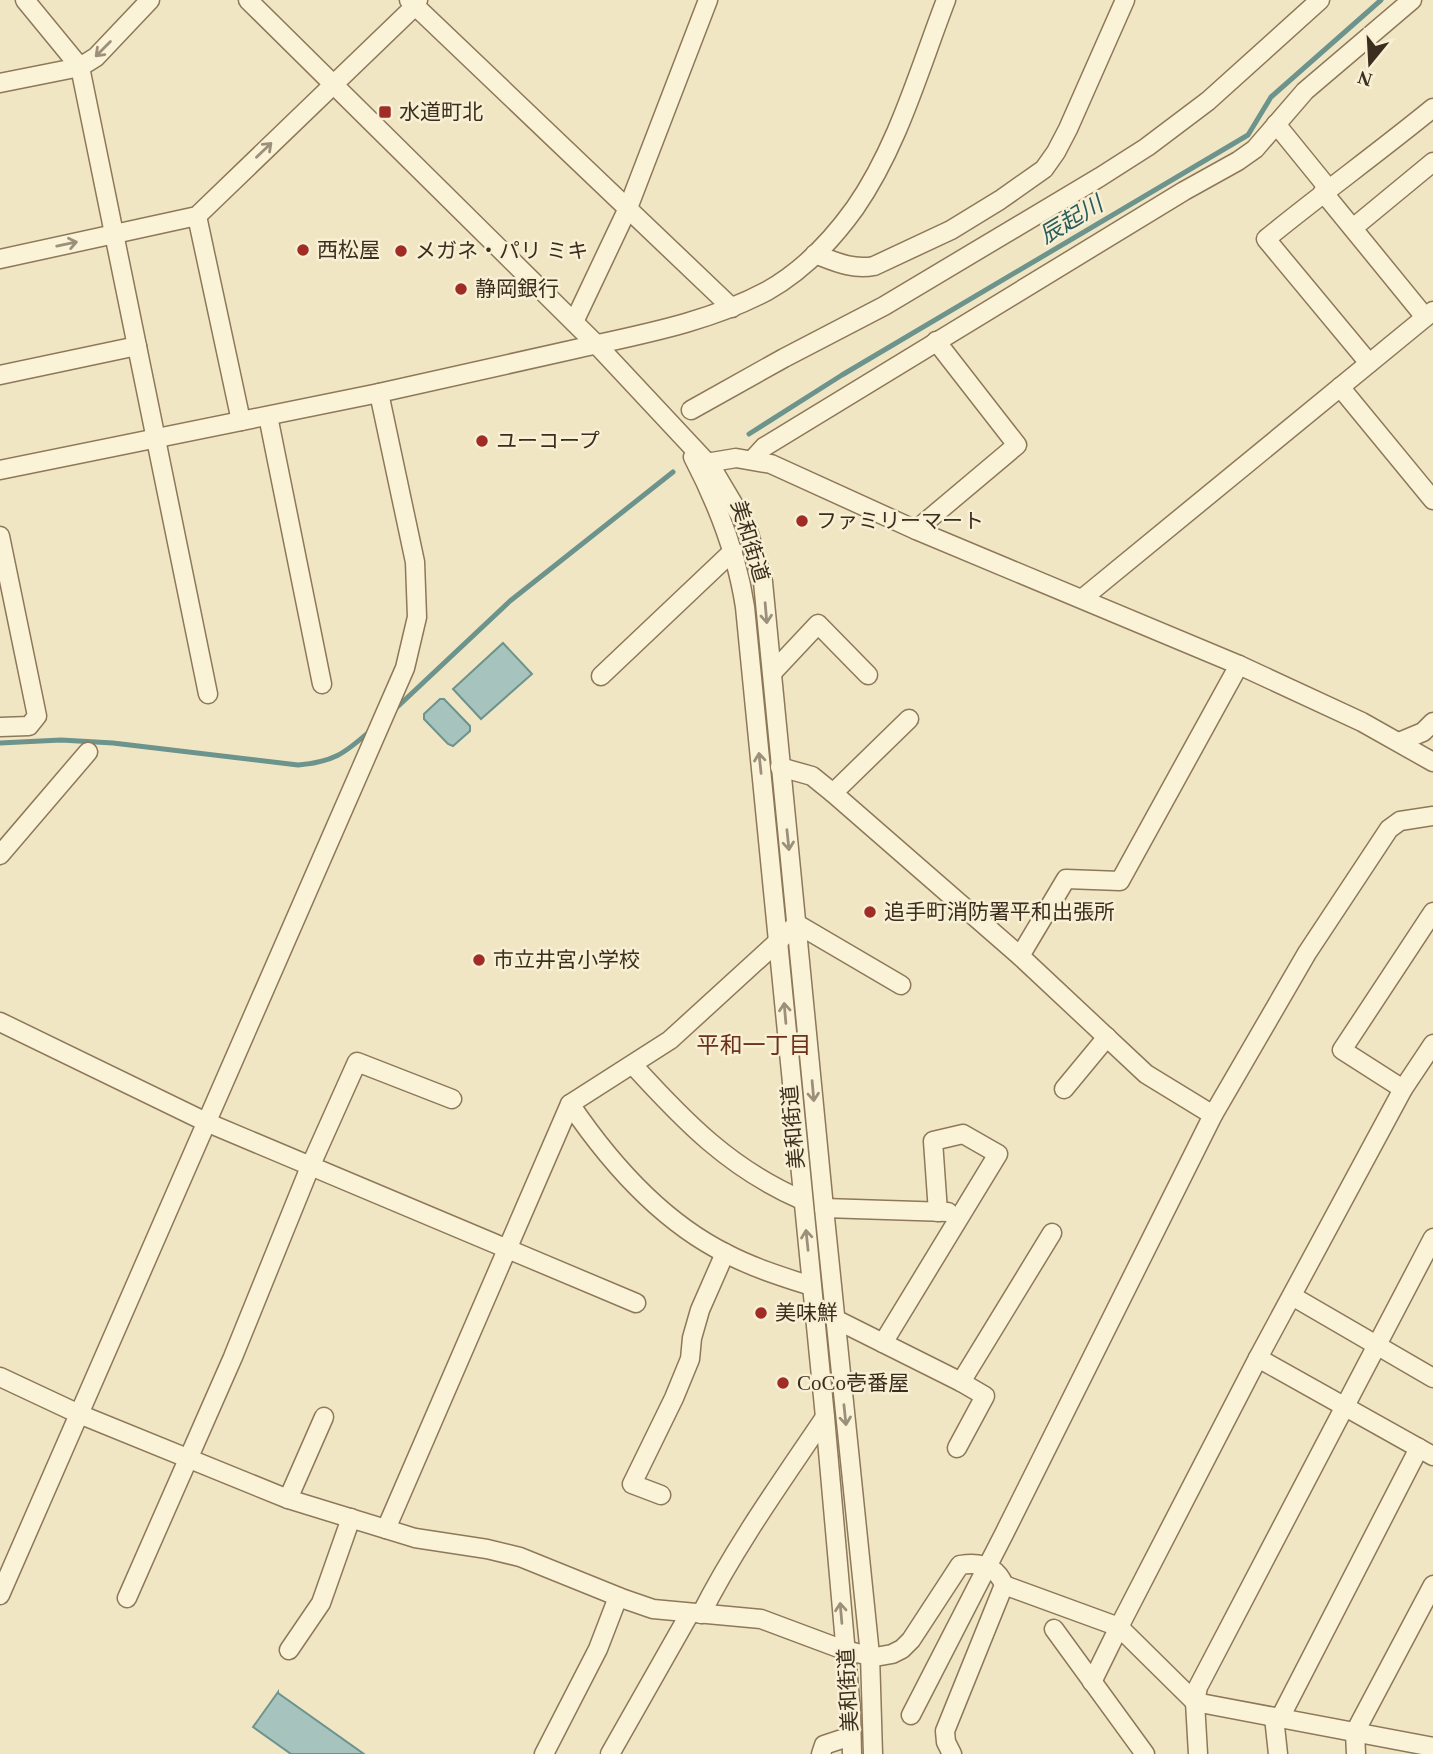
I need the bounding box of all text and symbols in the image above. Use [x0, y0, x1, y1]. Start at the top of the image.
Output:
north arrow [1335, 28, 1405, 98]
one-way arrow [94, 40, 111, 57]
text: N [1355, 67, 1375, 91]
place label: 水道町北 [399, 100, 483, 124]
marker: 水道町北 [377, 104, 393, 120]
one-way arrow [256, 142, 273, 159]
water label: 辰起川 [1035, 190, 1110, 248]
one-way arrow [55, 237, 78, 251]
place label: 西松屋 [317, 238, 380, 262]
place label: メガネ・パリ ミキ [415, 239, 588, 263]
marker: 西松屋 [295, 242, 311, 258]
marker: メガネ・パリ ミキ [393, 243, 409, 259]
place label: 静岡銀行 [475, 277, 559, 301]
marker: 静岡銀行 [453, 281, 469, 297]
place label: ユーコープ [496, 429, 600, 453]
marker: ユーコープ [474, 433, 490, 449]
street label: 美和街道 [726, 497, 774, 585]
place label: ファミリーマート [816, 509, 984, 533]
marker: ファミリーマート [794, 513, 810, 529]
one-way arrow [760, 602, 773, 624]
one-way arrow [753, 752, 766, 774]
one-way arrow [782, 828, 795, 851]
place label: 追手町消防署平和出張所 [884, 900, 1115, 924]
marker: 追手町消防署平和出張所 [862, 904, 878, 920]
place label: 市立井宮小学校 [493, 948, 640, 972]
marker: 市立井宮小学校 [471, 952, 487, 968]
one-way arrow [778, 1003, 791, 1025]
district label: 平和一丁目 [697, 1033, 812, 1058]
one-way arrow [806, 1079, 819, 1101]
street label: 美和街道 [777, 1084, 809, 1170]
one-way arrow [800, 1229, 813, 1252]
place label: 美味鮮 [775, 1301, 838, 1325]
marker: 美味鮮 [753, 1305, 769, 1321]
place label: CoCo壱番屋 [797, 1371, 909, 1395]
marker: CoCo壱番屋 [775, 1375, 791, 1391]
one-way arrow [839, 1403, 852, 1425]
one-way arrow [834, 1602, 847, 1625]
street label: 美和街道 [834, 1647, 862, 1733]

